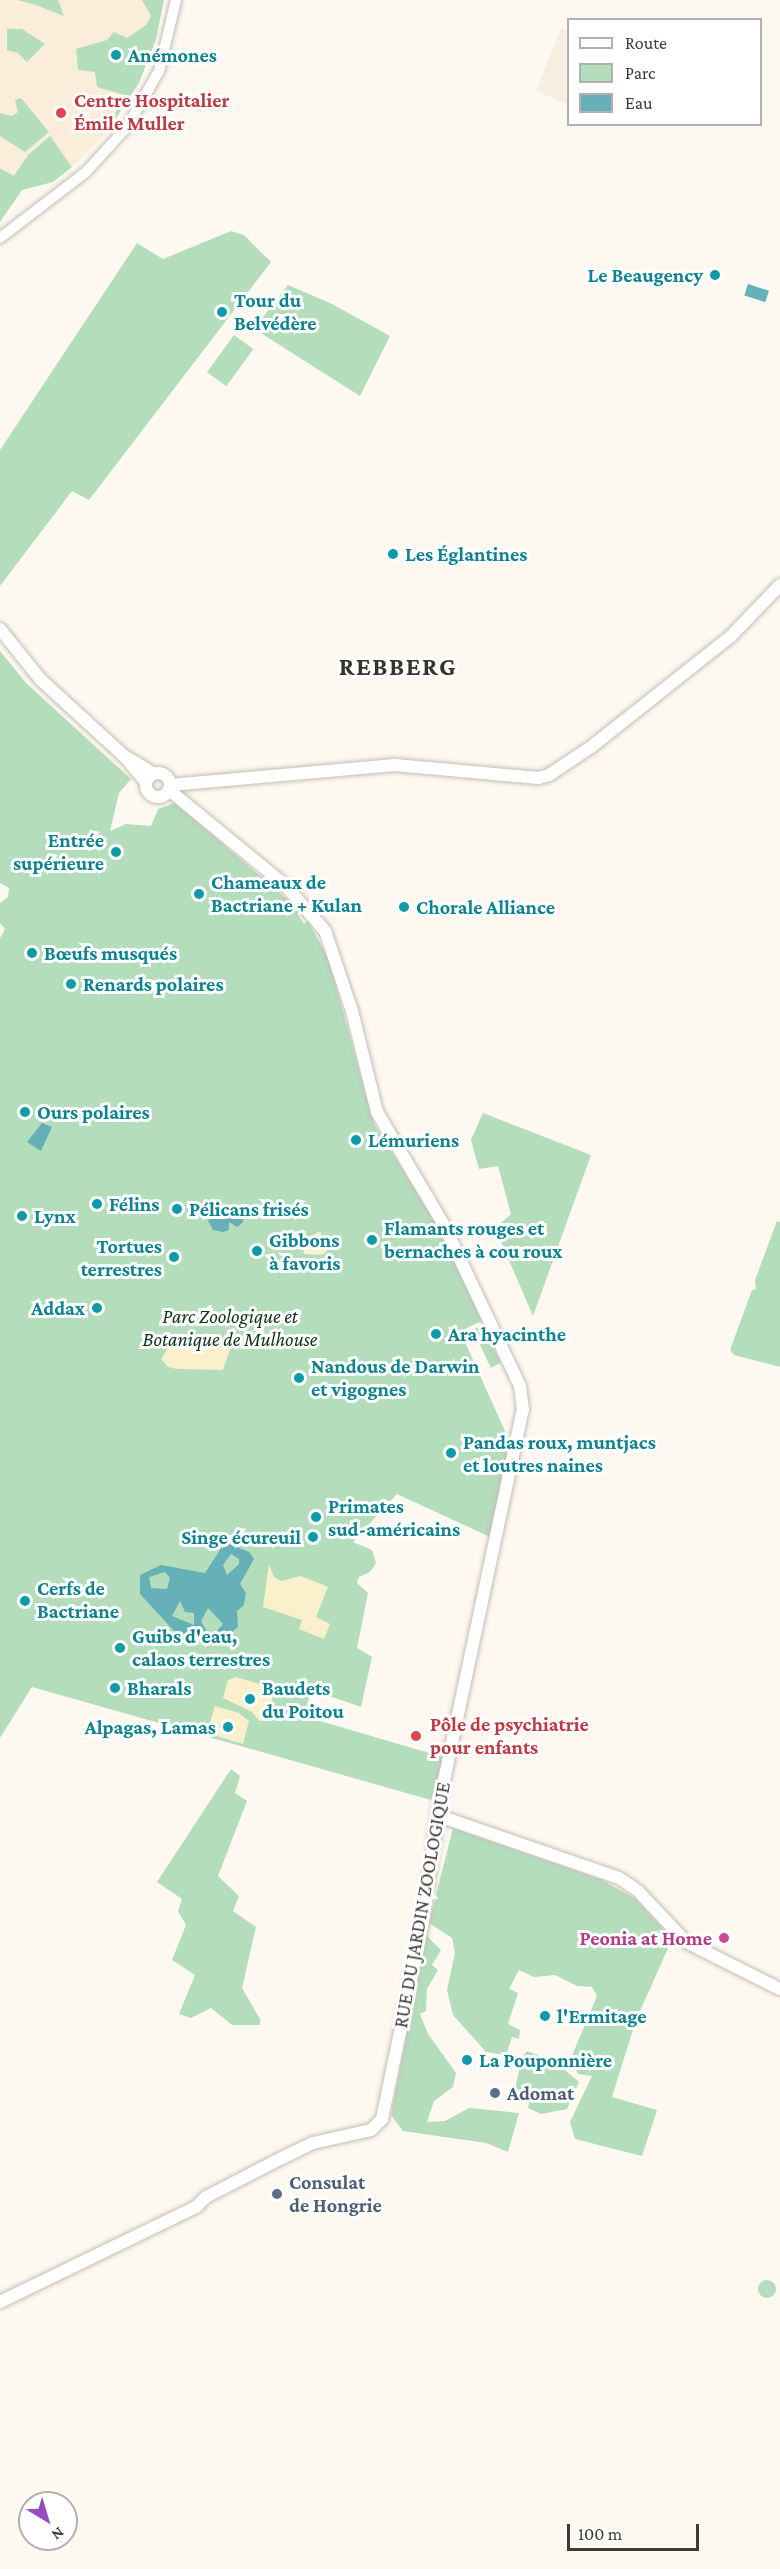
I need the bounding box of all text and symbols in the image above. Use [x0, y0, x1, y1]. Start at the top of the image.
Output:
legend [567, 18, 762, 126]
text: Route [625, 33, 667, 53]
place label: Anémones [128, 43, 217, 67]
marker: Anémones [109, 48, 123, 62]
text: Parc [625, 63, 656, 83]
place label: Centre Hospitalier Émile Muller [74, 89, 230, 136]
text: Eau [625, 93, 653, 113]
marker: Centre Hospitalier Émile Muller [52, 104, 70, 122]
place label: Le Beaugency [587, 263, 703, 287]
marker: Le Beaugency [708, 268, 722, 282]
place label: Tour du Belvédère [234, 288, 317, 335]
marker: Tour du Belvédère [215, 305, 229, 319]
place label: Les Églantines [405, 542, 527, 566]
marker: Les Églantines [386, 547, 400, 561]
district label: REBBERG [339, 651, 457, 683]
place label: Entrée supérieure [13, 828, 104, 875]
marker: Entrée supérieure [109, 845, 123, 859]
place label: Chameaux de Bactriane + Kulan [211, 870, 362, 917]
marker: Chameaux de Bactriane + Kulan [192, 887, 206, 901]
place label: Chorale Alliance [416, 895, 555, 919]
marker: Chorale Alliance [397, 900, 411, 914]
place label: Bœufs musqués [44, 941, 177, 965]
marker: Bœufs musqués [25, 946, 39, 960]
place label: Renards polaires [83, 972, 224, 996]
marker: Renards polaires [64, 977, 78, 991]
place label: Ours polaires [37, 1100, 150, 1124]
marker: Ours polaires [18, 1105, 32, 1119]
place label: Lémuriens [368, 1128, 459, 1152]
marker: Lémuriens [349, 1133, 363, 1147]
place label: Félins [109, 1192, 159, 1216]
marker: Félins [90, 1197, 104, 1211]
place label: Pélicans frisés [189, 1197, 309, 1221]
marker: Pélicans frisés [170, 1202, 184, 1216]
place label: Lynx [34, 1204, 76, 1228]
marker: Lynx [15, 1209, 29, 1223]
place label: Flamants rouges et bernaches à cou roux [384, 1216, 563, 1263]
place label: Gibbons à favoris [269, 1228, 340, 1275]
marker: Flamants rouges et bernaches à cou roux [365, 1233, 379, 1247]
place label: Tortues terrestres [81, 1234, 162, 1281]
marker: Gibbons à favoris [250, 1244, 264, 1258]
marker: Tortues terrestres [167, 1250, 181, 1264]
place label: Addax [31, 1296, 85, 1320]
marker: Addax [90, 1301, 104, 1315]
park label: Parc Zoologique et Botanique de Mulhouse [143, 1304, 317, 1351]
place label: Ara hyacinthe [448, 1322, 566, 1346]
marker: Ara hyacinthe [429, 1327, 443, 1341]
place label: Nandous de Darwin et vigognes [311, 1354, 479, 1401]
marker: Nandous de Darwin et vigognes [292, 1371, 306, 1385]
place label: Pandas roux, muntjacs et loutres naines [463, 1430, 656, 1477]
marker: Pandas roux, muntjacs et loutres naines [444, 1446, 458, 1460]
place label: Primates sud-américains [328, 1494, 460, 1541]
marker: Primates sud-américains [309, 1510, 323, 1524]
place label: Singe écureuil [181, 1525, 301, 1549]
marker: Singe écureuil [306, 1530, 320, 1544]
place label: Cerfs de Bactriane [37, 1577, 119, 1624]
marker: Cerfs de Bactriane [18, 1594, 32, 1608]
place label: Guibs d'eau, calaos terrestres [132, 1624, 270, 1671]
marker: Guibs d'eau, calaos terrestres [113, 1641, 127, 1655]
place label: Bharals [127, 1676, 191, 1700]
place label: Baudets du Poitou [262, 1676, 344, 1723]
marker: Bharals [108, 1681, 122, 1695]
marker: Baudets du Poitou [243, 1692, 257, 1706]
place label: Pôle de psychiatrie pour enfants [430, 1712, 589, 1759]
place label: Alpagas, Lamas [85, 1715, 216, 1739]
marker: Alpagas, Lamas [221, 1720, 235, 1734]
marker: Pôle de psychiatrie pour enfants [407, 1727, 425, 1745]
street label: RUE DU JARDIN ZOOLOGIQUE [389, 1780, 455, 2030]
place label: Peonia at Home [580, 1926, 712, 1950]
marker: Peonia at Home [717, 1931, 731, 1945]
place label: l'Ermitage [557, 2004, 647, 2028]
marker: l'Ermitage [538, 2009, 552, 2023]
place label: La Pouponnière [479, 2048, 612, 2072]
marker: La Pouponnière [460, 2053, 474, 2067]
place label: Adomat [507, 2081, 574, 2105]
marker: Adomat [488, 2086, 502, 2100]
place label: Consulat de Hongrie [289, 2170, 382, 2217]
marker: Consulat de Hongrie [270, 2187, 284, 2201]
north arrow [18, 2491, 78, 2551]
scale bar [570, 2512, 702, 2550]
text: N [49, 2524, 68, 2544]
text: 100 m [578, 2524, 622, 2544]

